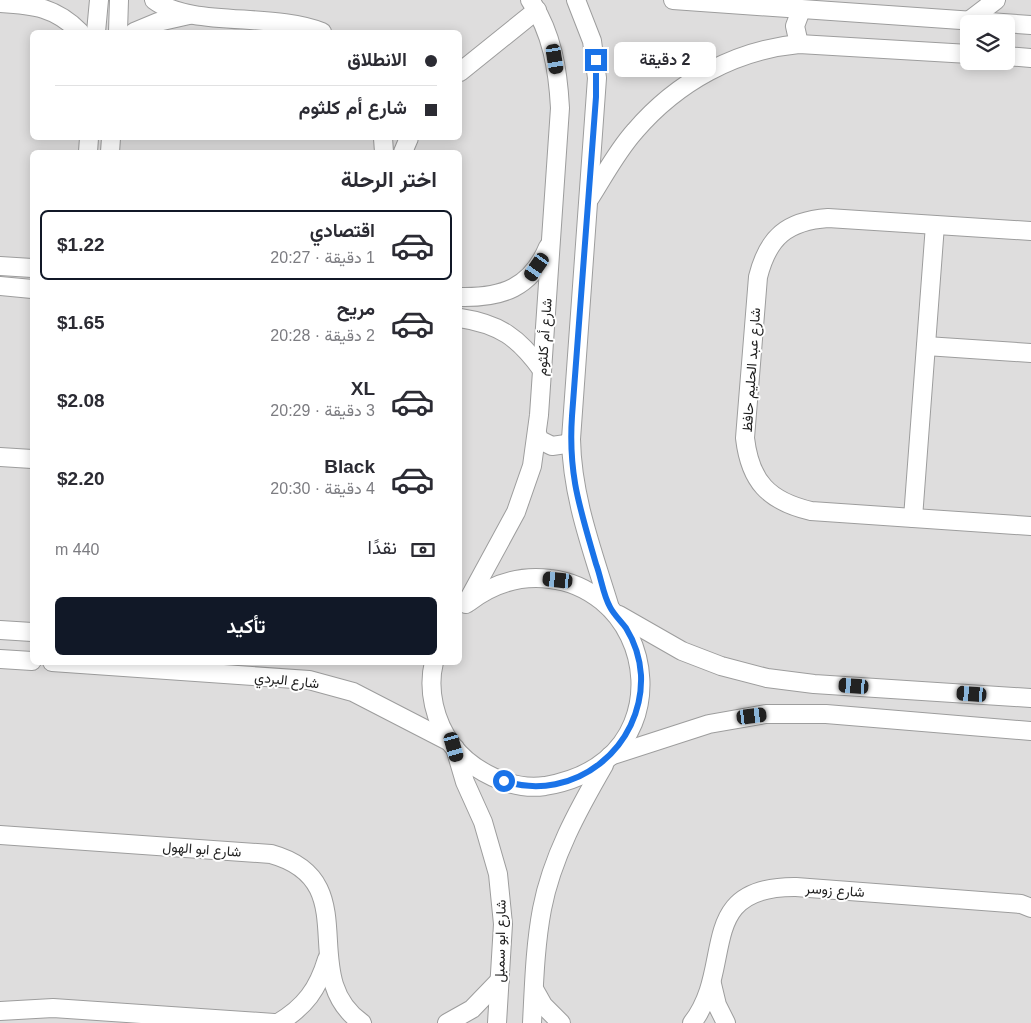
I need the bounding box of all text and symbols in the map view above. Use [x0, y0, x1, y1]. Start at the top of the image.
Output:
map controls [960, 15, 1015, 70]
button: layers [960, 15, 1015, 70]
callout: 2 دقيقة [614, 42, 716, 78]
car [545, 43, 564, 75]
text: الانطلاق [347, 49, 407, 70]
route end [585, 49, 607, 71]
text: 2 دقيقة [640, 51, 690, 68]
text: شارع أم كلثوم [299, 97, 407, 118]
text: اختر الرحلة [341, 167, 437, 192]
text: اقتصادي [310, 220, 375, 241]
icon: car [390, 223, 435, 268]
text: $1.22 [57, 234, 105, 255]
text: 1 دقيقة · 20:27 [270, 249, 375, 266]
car [522, 250, 551, 284]
text: مريح [337, 298, 375, 319]
street label: شارع أم كلثوم [533, 298, 558, 377]
icon: car [390, 301, 435, 346]
street label: شارع عبد الحليم حافظ [739, 307, 766, 433]
text: $1.65 [57, 312, 105, 333]
text: 2 دقيقة · 20:28 [270, 327, 375, 344]
text: XL [351, 378, 375, 399]
icon: car [390, 379, 435, 424]
text: $2.08 [57, 390, 105, 411]
text: 3 دقيقة · 20:29 [270, 402, 375, 419]
text: Black [324, 456, 375, 477]
icon: car [390, 457, 435, 502]
text: $2.20 [57, 468, 105, 489]
text: 4 دقيقة · 20:30 [270, 480, 375, 497]
icon: cash [409, 536, 437, 564]
text: نقدًا [368, 537, 397, 558]
text: 440 m [55, 541, 99, 558]
car [542, 571, 573, 589]
button: تأكيد [55, 597, 437, 655]
street label: شارع البردي [253, 669, 320, 695]
car [838, 677, 869, 695]
car [956, 685, 987, 703]
car [736, 707, 767, 725]
car [442, 731, 465, 763]
route start [493, 770, 515, 792]
street label: شارع ابو الهول [162, 838, 242, 863]
street label: شارع زوسر [804, 880, 865, 903]
street label: شارع ابو سمبل [491, 899, 512, 983]

